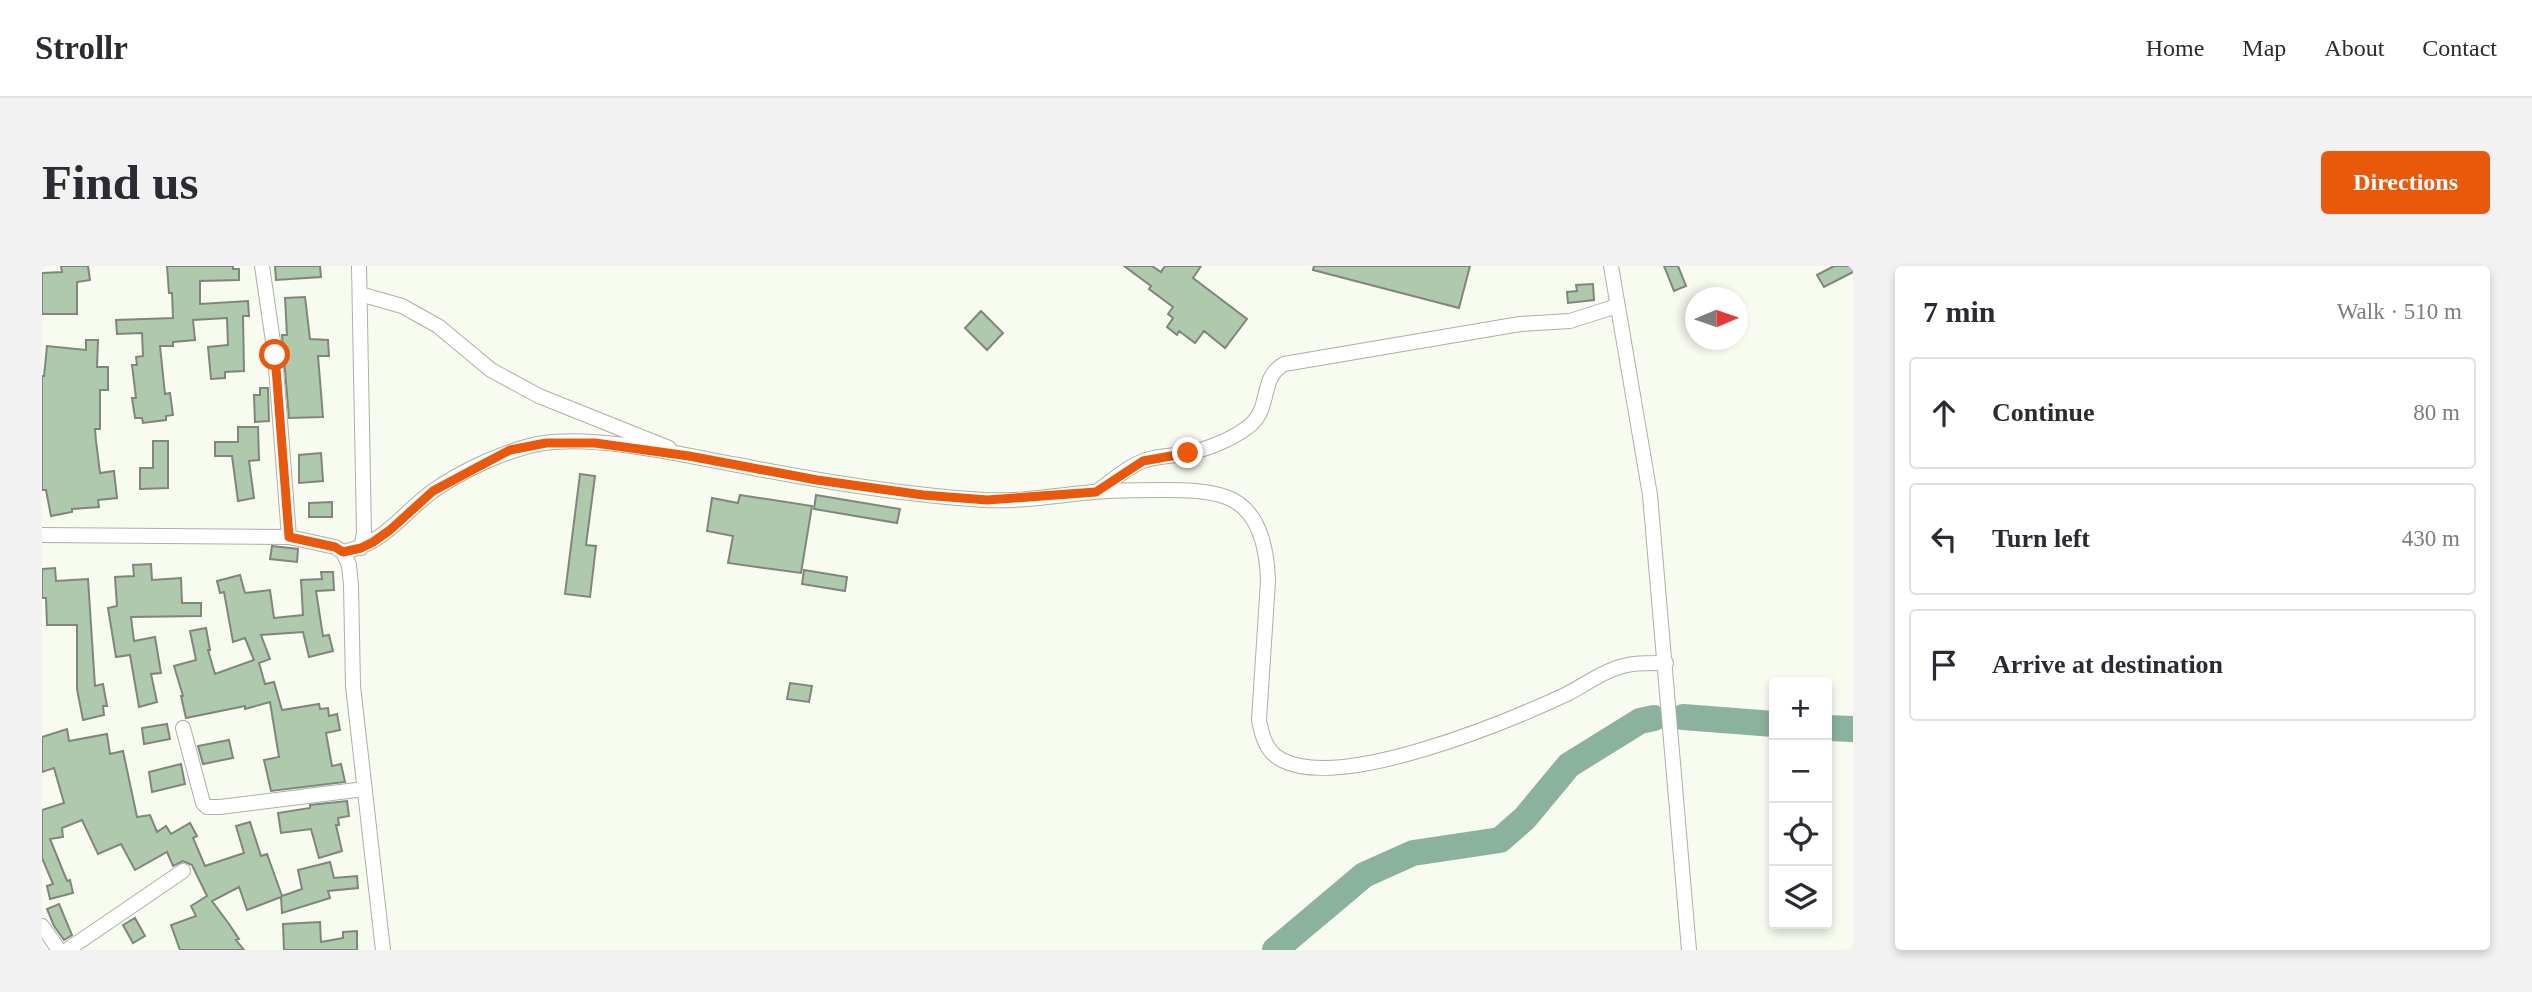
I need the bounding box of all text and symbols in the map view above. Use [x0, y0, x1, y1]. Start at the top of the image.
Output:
text: Strollr [35, 30, 128, 66]
text: Home [2146, 35, 2204, 61]
text: Map [2242, 35, 2286, 61]
text: About [2324, 35, 2384, 61]
text: Contact [2422, 35, 2497, 61]
button: Directions [2321, 151, 2490, 214]
text: Find us [42, 155, 199, 210]
north arrow [1685, 287, 1748, 350]
text: 7 min [1923, 295, 1996, 328]
text: Walk · 510 m [2337, 299, 2462, 324]
route start [259, 339, 290, 370]
icon: ahead [1925, 394, 1963, 432]
text: Continue [1992, 398, 2095, 427]
text: 80 m [2413, 400, 2460, 425]
route end [1172, 437, 1203, 468]
icon: left [1925, 520, 1963, 558]
text: Turn left [1992, 524, 2090, 553]
text: 430 m [2402, 526, 2460, 551]
icon: arrive [1925, 646, 1963, 684]
text: Arrive at destination [1992, 650, 2223, 679]
map controls [1769, 677, 1832, 929]
button: + [1769, 677, 1832, 740]
button: − [1769, 740, 1832, 803]
button: locate [1769, 803, 1832, 866]
button: layers [1769, 866, 1832, 929]

